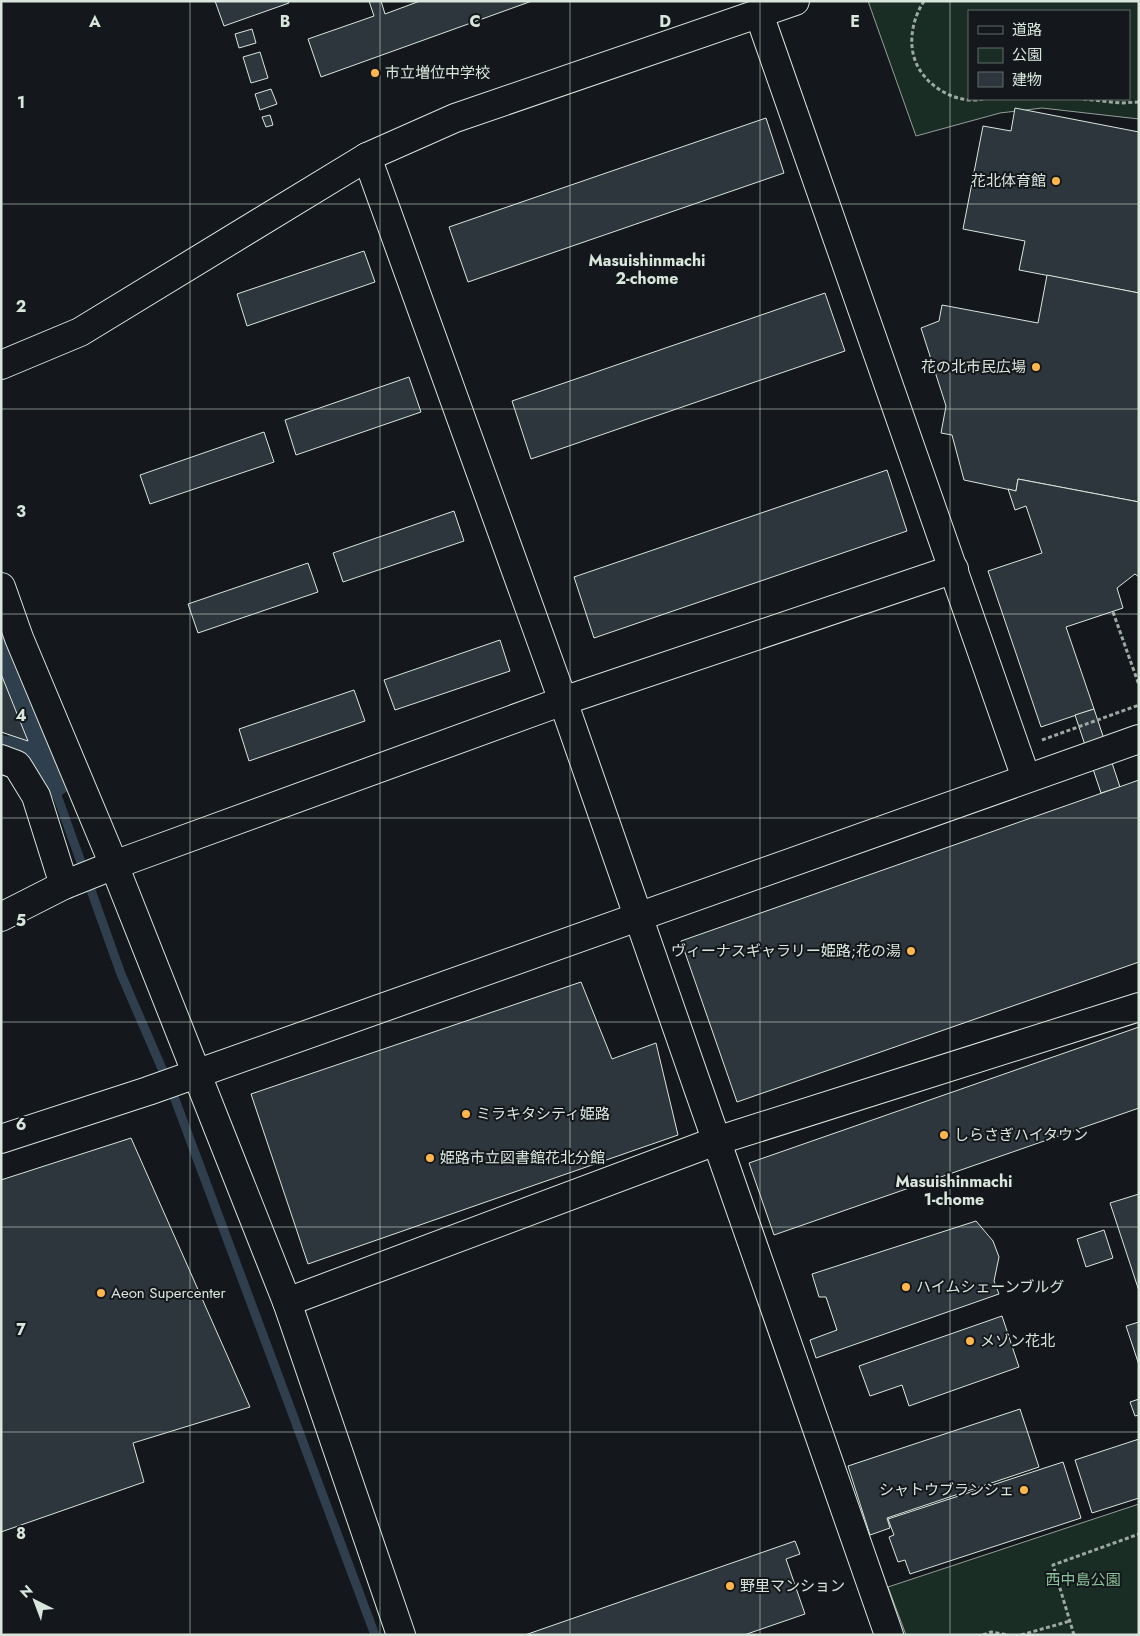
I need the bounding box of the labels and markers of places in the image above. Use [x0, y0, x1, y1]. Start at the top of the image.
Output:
place label: 市立増位中学校 [385, 62, 490, 84]
marker: 市立増位中学校 [369, 67, 381, 79]
place label: 花北体育館 [971, 170, 1046, 192]
marker: 花北体育館 [1050, 175, 1062, 187]
place label: 花の北市民広場 [921, 356, 1026, 378]
marker: 花の北市民広場 [1030, 361, 1042, 373]
place label: ヴィーナスギャラリー姫路;花の湯 [671, 940, 901, 962]
marker: ヴィーナスギャラリー姫路;花の湯 [905, 945, 917, 957]
place label: ミラキタシティ姫路 [476, 1103, 610, 1125]
marker: ミラキタシティ姫路 [460, 1108, 472, 1120]
place label: しらさぎハイタウン [954, 1124, 1088, 1146]
marker: しらさぎハイタウン [938, 1129, 950, 1141]
place label: 姫路市立図書館花北分館 [440, 1147, 605, 1169]
marker: 姫路市立図書館花北分館 [424, 1152, 436, 1164]
place label: ハイムシェーンブルグ [916, 1276, 1064, 1298]
marker: ハイムシェーンブルグ [900, 1281, 912, 1293]
place label: Aeon Supercenter [111, 1282, 227, 1304]
marker: Aeon Supercenter [95, 1287, 107, 1299]
place label: メゾン花北 [980, 1330, 1055, 1352]
marker: メゾン花北 [964, 1335, 976, 1347]
place label: シャトウブランシェ [879, 1479, 1014, 1501]
marker: シャトウブランシェ [1018, 1484, 1030, 1496]
place label: 野里マンション [740, 1575, 845, 1597]
marker: 野里マンション [724, 1580, 736, 1592]

